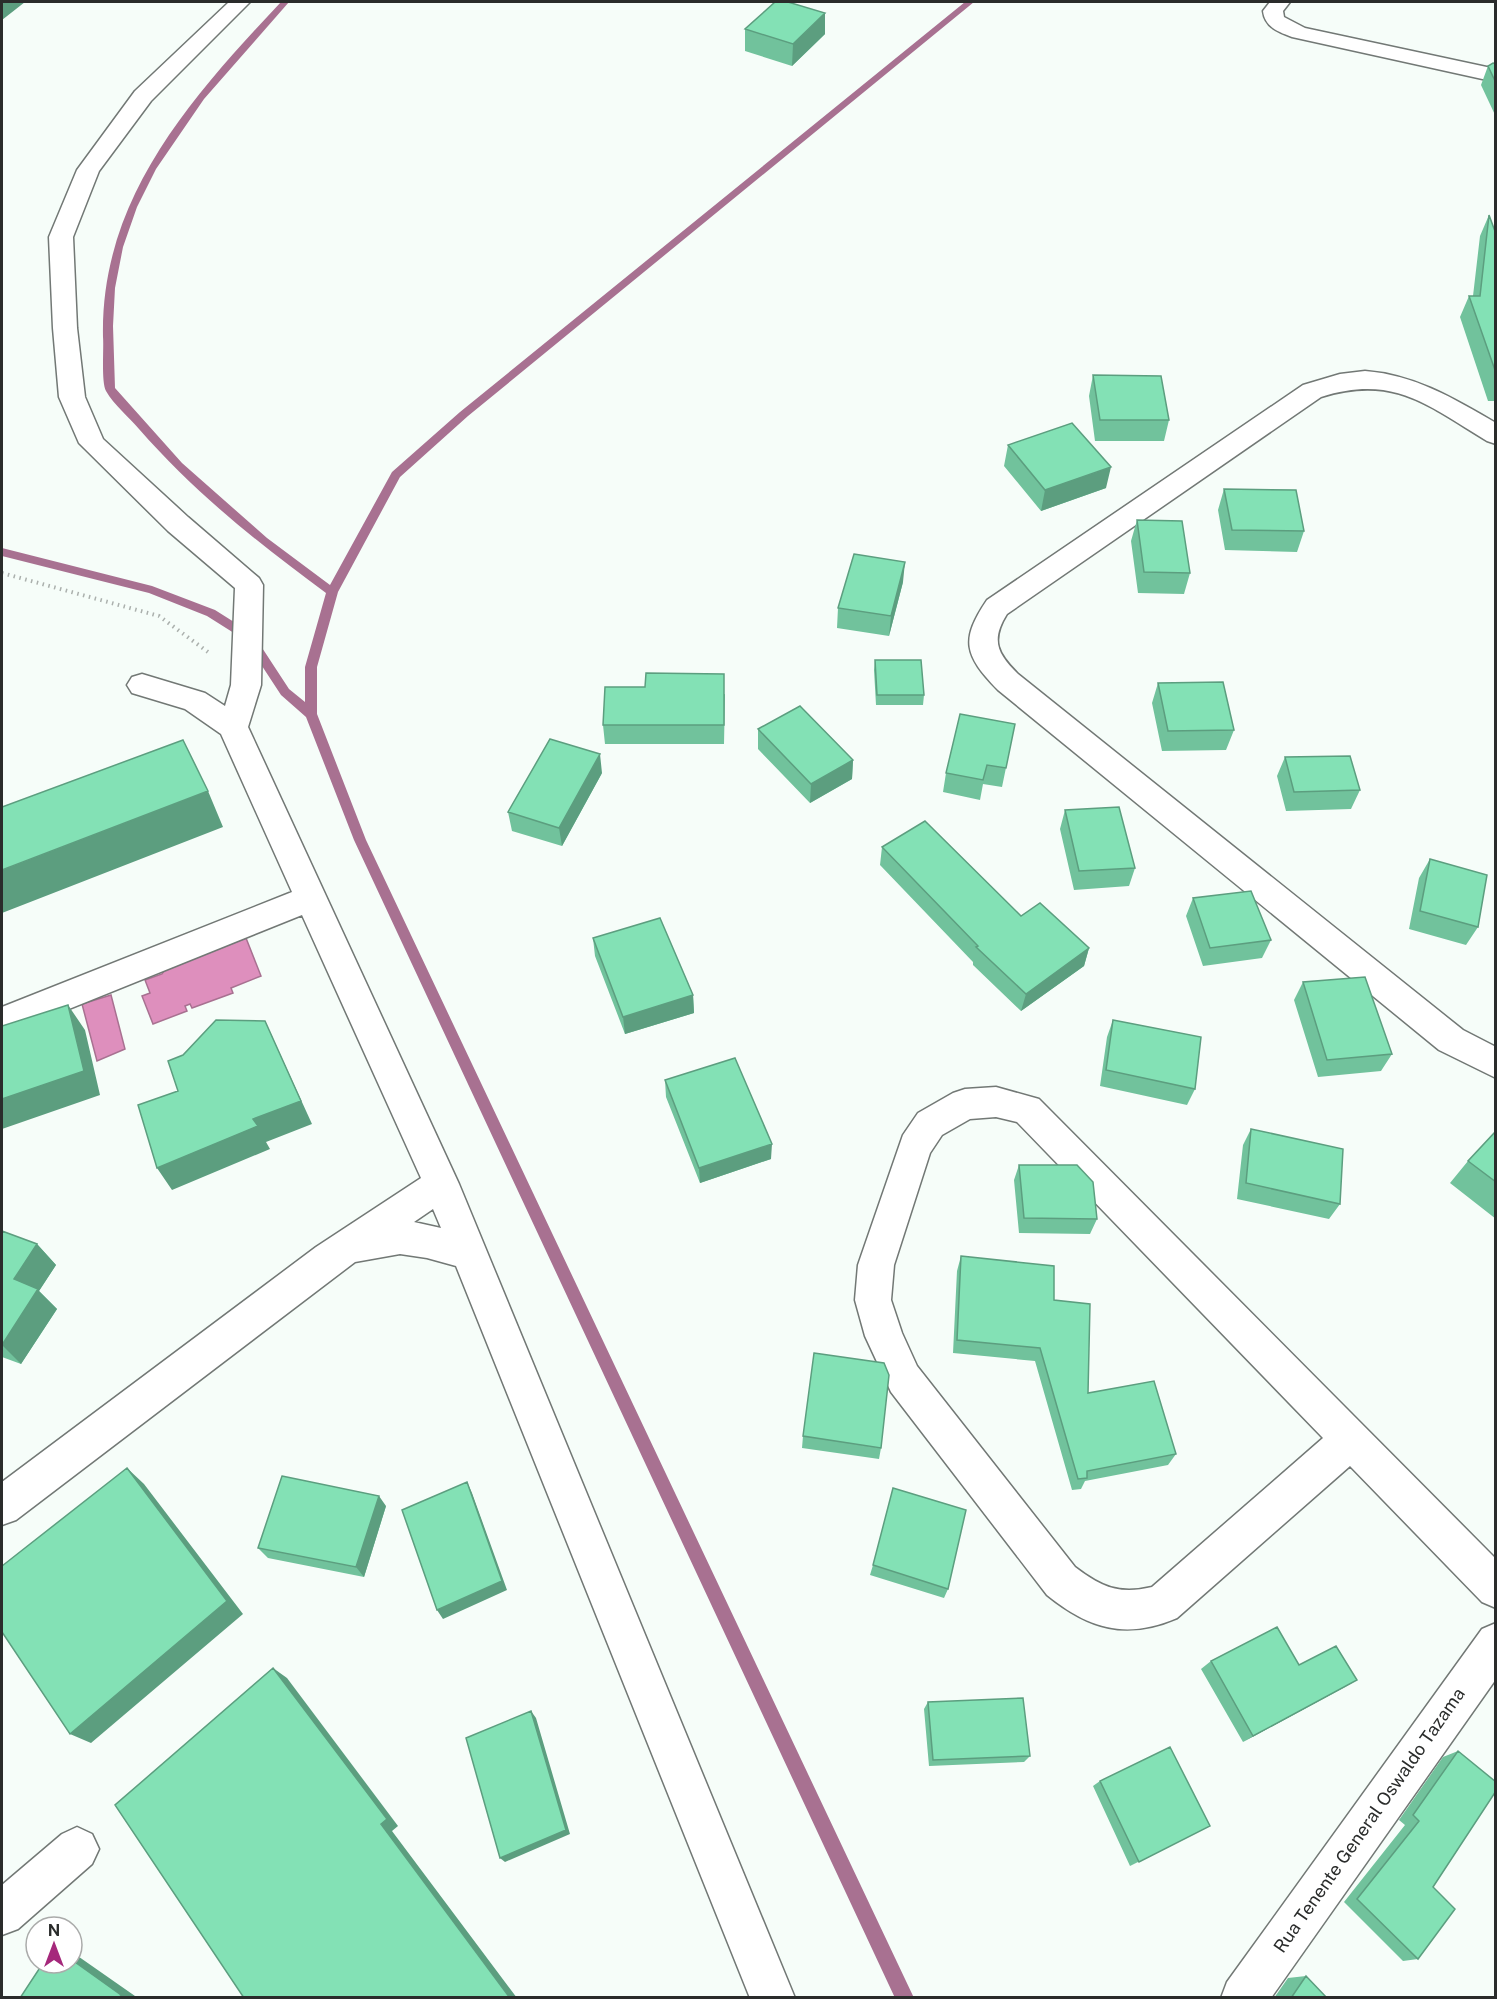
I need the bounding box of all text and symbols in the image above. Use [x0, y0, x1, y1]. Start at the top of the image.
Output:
street label: Rua Tenente General Oswaldo Tazama [1269, 1683, 1469, 1957]
north arrow [24, 1915, 84, 1975]
text: N [48, 1921, 60, 1940]

